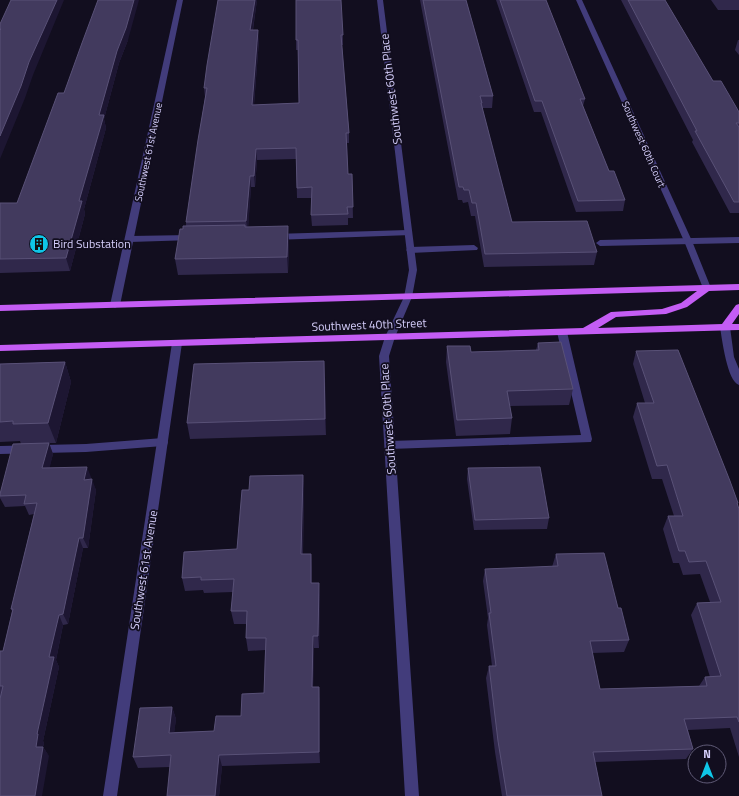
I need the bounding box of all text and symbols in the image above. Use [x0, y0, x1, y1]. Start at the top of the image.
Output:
street label: Southwest 60th Place [374, 33, 407, 145]
street label: Southwest 60th Court [618, 99, 670, 190]
street label: Southwest 61st Avenue [131, 101, 166, 203]
building icon: Bird Substation [28, 233, 50, 255]
place label: Bird Substation [53, 234, 131, 253]
street label: Southwest 40th Street [311, 313, 428, 336]
street label: Southwest 60th Place [374, 363, 401, 475]
street label: Southwest 61st Avenue [125, 509, 162, 631]
north arrow [687, 744, 727, 784]
text: N [703, 746, 711, 762]

